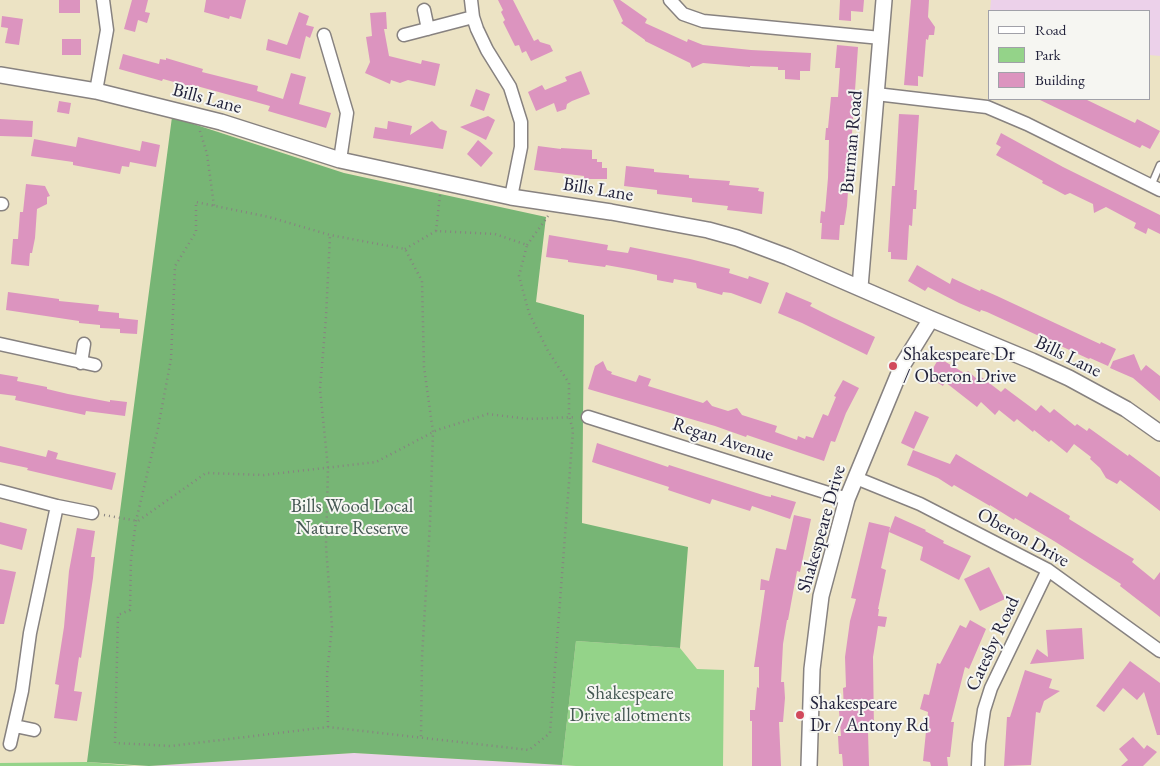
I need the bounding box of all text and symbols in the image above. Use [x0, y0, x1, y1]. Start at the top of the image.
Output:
legend [988, 10, 1150, 100]
text: Road [1035, 20, 1066, 39]
text: Park [1035, 45, 1061, 64]
text: Building [1035, 70, 1085, 89]
street label: Bills Lane [170, 79, 244, 119]
street label: Burman Road [836, 89, 868, 195]
street label: Bills Lane [561, 173, 635, 207]
street label: Bills Lane [1031, 331, 1105, 383]
place label: Shakespeare Dr / Oberon Drive [903, 344, 1016, 388]
marker: Shakespeare Dr / Oberon Drive [887, 360, 899, 372]
street label: Regan Avenue [669, 413, 777, 467]
street label: Shakespeare Drive [793, 463, 851, 595]
park label: Bills Wood Local Nature Reserve [291, 496, 413, 540]
street label: Oberon Drive [973, 503, 1073, 573]
street label: Catesby Road [961, 593, 1025, 695]
park label: Shakespeare Drive allotments [570, 683, 690, 727]
place label: Shakespeare Dr / Antony Rd [810, 693, 929, 737]
marker: Shakespeare Dr / Antony Rd [794, 709, 806, 721]

